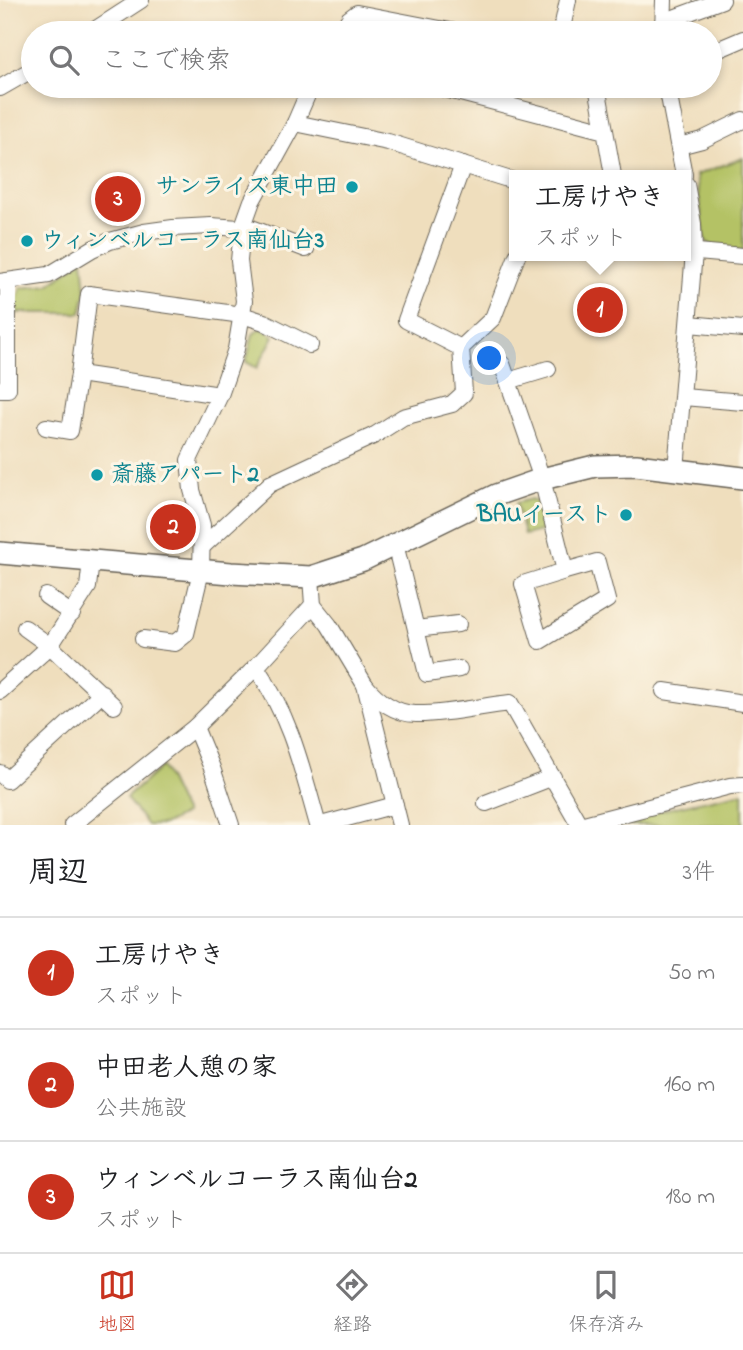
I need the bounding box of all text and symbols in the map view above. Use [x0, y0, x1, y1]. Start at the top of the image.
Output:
search box [21, 21, 722, 98]
icon: search [45, 41, 83, 79]
text: ここで検索 [101, 43, 231, 81]
popup [509, 170, 691, 261]
place label: サンライズ東中田 [155, 171, 338, 204]
pin: 3 [95, 173, 141, 225]
marker: サンライズ東中田 [344, 179, 360, 195]
text: 工房けやき [535, 180, 665, 218]
text: スポット [535, 223, 627, 256]
place label: ウィンベルコーラス南仙台3 [41, 225, 325, 258]
marker: ウィンベルコーラス南仙台3 [19, 233, 35, 249]
pin: 1 [577, 284, 623, 336]
your location [472, 341, 506, 375]
place label: 斎藤アパート2 [111, 459, 260, 492]
marker: 斎藤アパート2 [89, 467, 105, 483]
place label: BAUイースト [476, 499, 612, 532]
pin: 2 [150, 501, 196, 553]
marker: BAUイースト [618, 507, 634, 523]
text: 周辺 [28, 852, 88, 896]
text: 3件 [683, 857, 715, 890]
text: 工房けやき [95, 938, 225, 976]
text: 1 [47, 957, 55, 990]
text: 50 m [668, 957, 715, 990]
text: スポット [95, 981, 187, 1014]
text: 中田老人憩の家 [95, 1050, 277, 1088]
text: 2 [45, 1069, 57, 1102]
text: 160 m [664, 1069, 715, 1102]
text: 公共施設 [95, 1093, 187, 1126]
text: ウィンベルコーラス南仙台2 [95, 1162, 417, 1200]
text: 3 [46, 1181, 56, 1214]
text: 180 m [666, 1181, 715, 1214]
text: スポット [95, 1205, 187, 1238]
tab: 地図 [98, 1266, 137, 1339]
tab: 経路 [333, 1266, 372, 1339]
tab: 保存済み [568, 1266, 645, 1339]

